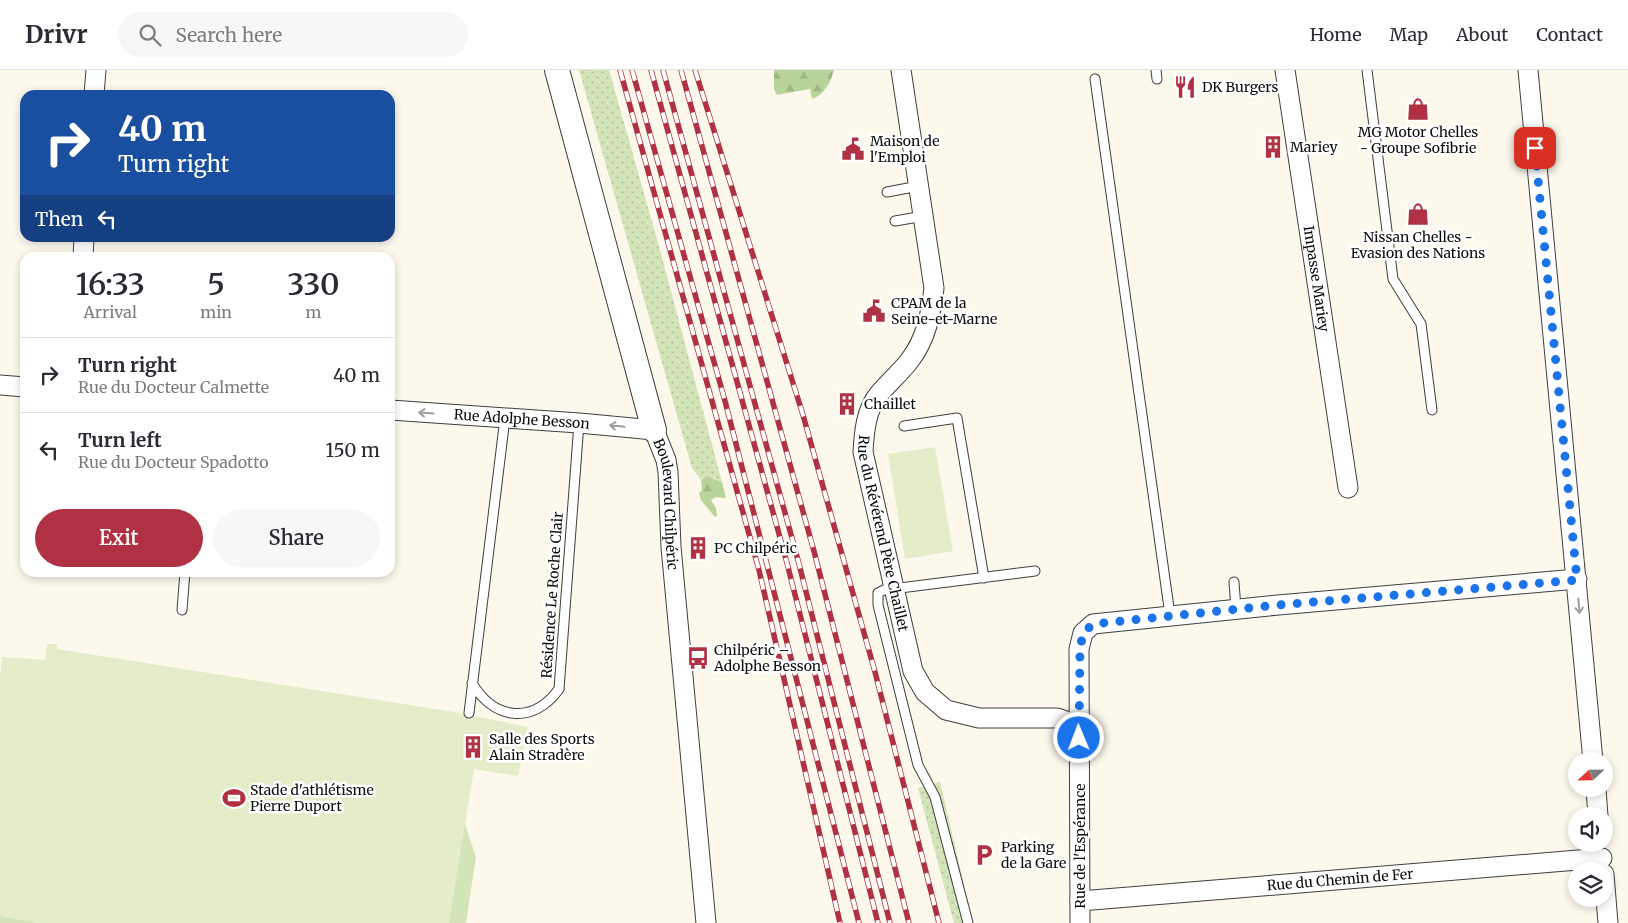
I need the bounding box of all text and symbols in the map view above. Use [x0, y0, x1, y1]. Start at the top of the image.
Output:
search box [118, 12, 468, 57]
text: Drivr [25, 19, 88, 50]
icon: search [136, 21, 164, 49]
text: Search here [176, 23, 282, 47]
text: Home [1310, 23, 1362, 46]
text: Map [1390, 23, 1428, 46]
text: About [1456, 23, 1508, 46]
text: Contact [1536, 23, 1603, 46]
restaurant icon: DK Burgers [1172, 74, 1198, 100]
place label: DK Burgers [1202, 78, 1278, 96]
shop icon: MG Motor Chelles - Groupe Sofibrie [1405, 96, 1431, 122]
text: 40 m [118, 107, 206, 151]
icon: right [35, 110, 100, 175]
place label: MG Motor Chelles - Groupe Sofibrie [1358, 123, 1478, 157]
pin [1514, 127, 1556, 169]
place label: Maison de l'Emploi [870, 132, 939, 166]
building icon: Mariey [1260, 134, 1286, 160]
icon: arrive [1521, 134, 1549, 162]
public building icon: Maison de l'Emploi [840, 136, 866, 162]
place label: Mariey [1290, 138, 1339, 156]
text: Turn right [118, 150, 229, 178]
shop icon: Nissan Chelles - Evasion des Nations [1405, 201, 1431, 227]
icon: left [93, 205, 121, 233]
text: Then [35, 207, 83, 231]
street label: Impasse Mariey [1300, 224, 1333, 334]
place label: Nissan Chelles - Evasion des Nations [1351, 228, 1485, 262]
text: 16:33 [75, 265, 145, 303]
text: 5 [207, 265, 225, 303]
text: 330 [287, 265, 340, 303]
place label: CPAM de la Seine-et-Marne [891, 294, 997, 328]
public building icon: CPAM de la Seine-et-Marne [861, 298, 887, 324]
text: Arrival [83, 302, 137, 322]
text: min [200, 302, 232, 322]
text: m [306, 302, 321, 322]
text: Turn right [78, 353, 177, 377]
icon: right [35, 361, 63, 389]
text: 40 m [333, 363, 380, 387]
text: Rue du Docteur Calmette [78, 377, 269, 397]
building icon: Chaillet [834, 391, 860, 417]
place label: Chaillet [864, 395, 916, 413]
street label: Rue Adolphe Besson [453, 405, 590, 433]
one-way arrow [418, 408, 434, 417]
one-way arrow [609, 421, 625, 431]
text: Turn left [78, 428, 162, 452]
street label: Rue du Révérend Père Chaillet [854, 434, 913, 634]
icon: left [35, 436, 63, 464]
street label: Boulevard Chilpéric [649, 436, 682, 571]
text: 150 m [326, 438, 380, 462]
text: Rue du Docteur Spadotto [78, 452, 269, 472]
button: Exit [35, 509, 203, 567]
button: Share [213, 509, 380, 567]
street label: Résidence Le Roche Clair [537, 511, 567, 679]
building icon: PC Chilpéric [685, 535, 711, 561]
place label: PC Chilpéric [714, 539, 797, 557]
one-way arrow [1574, 598, 1584, 614]
place label: Chilpéric – Adolphe Besson [713, 641, 821, 675]
bus stop icon: Chilpéric – Adolphe Besson [685, 645, 711, 671]
position arrow [1052, 711, 1104, 763]
place label: Salle des Sports Alain Stradère [488, 730, 595, 764]
building icon: Salle des Sports Alain Stradère [460, 734, 486, 760]
north arrow [1568, 752, 1612, 798]
map controls [1568, 752, 1613, 907]
place label: Stade d'athlétisme Pierre Duport [250, 781, 374, 815]
street label: Rue de l'Espérance [1071, 783, 1089, 909]
sports icon: Stade d'athlétisme Pierre Duport [221, 785, 247, 811]
button: sound [1568, 807, 1613, 852]
place label: Parking de la Gare [1001, 838, 1066, 872]
parking icon: Parking de la Gare [971, 842, 997, 868]
button: layers [1568, 862, 1613, 907]
street label: Rue du Chemin de Fer [1266, 865, 1414, 895]

